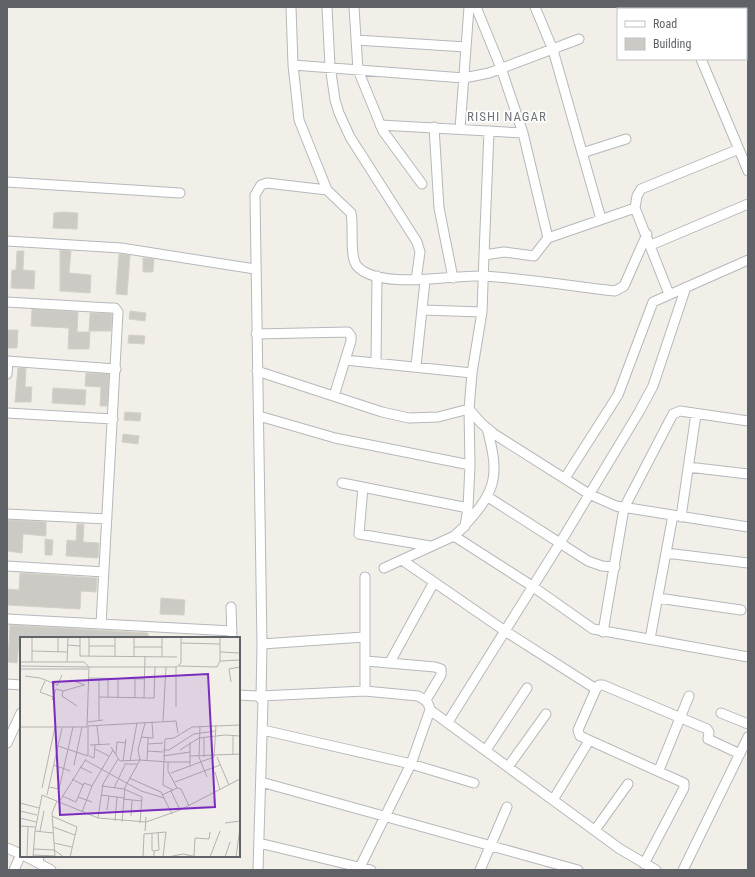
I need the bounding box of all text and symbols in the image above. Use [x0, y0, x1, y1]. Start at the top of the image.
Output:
legend [617, 8, 747, 60]
text: Road [653, 17, 677, 31]
text: Building [653, 37, 691, 51]
district label: RISHI NAGAR [467, 109, 547, 124]
inset map [20, 637, 240, 857]

